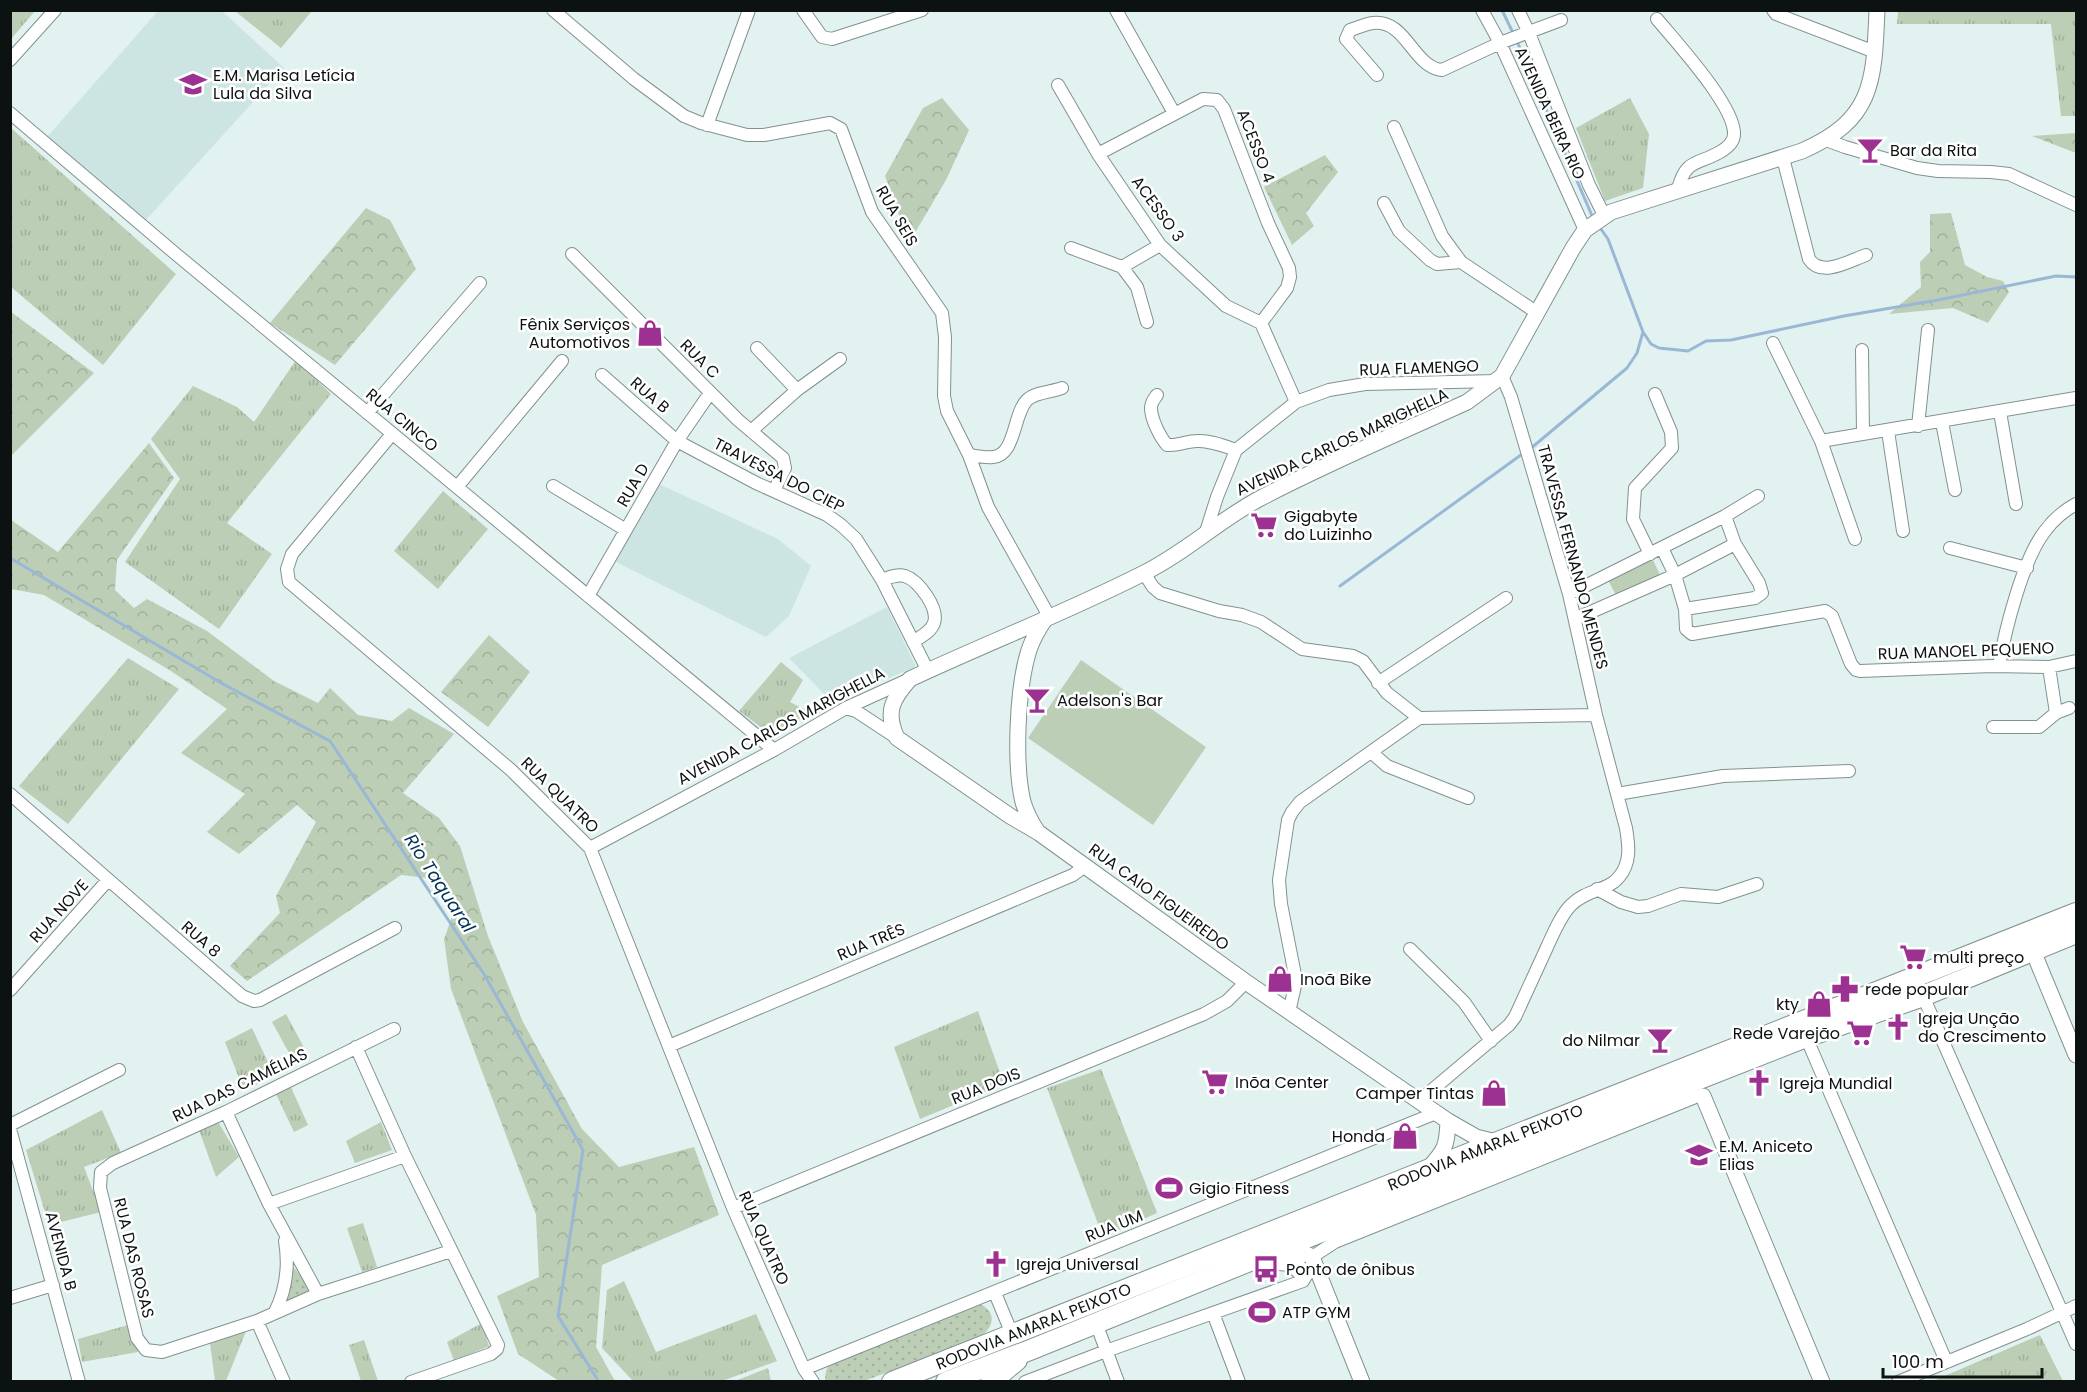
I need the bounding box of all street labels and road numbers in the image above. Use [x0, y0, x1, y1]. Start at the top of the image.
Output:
street label: AVENIDA BEIRA RIO [1509, 43, 1591, 183]
street label: ACESSO 4 [1231, 106, 1281, 186]
street label: ACESSO 3 [1126, 171, 1190, 247]
street label: RUA SEIS [870, 181, 924, 251]
street label: RUA C [675, 334, 725, 384]
street label: RUA FLAMENGO [1359, 354, 1479, 382]
street label: RUA B [625, 371, 675, 419]
street label: AVENIDA CARLOS MARIGHELLA [1232, 382, 1452, 501]
street label: RUA CINCO [361, 383, 443, 457]
street label: TRAVESSA DO CIEP [710, 432, 848, 518]
street label: TRAVESSA FERNANDO MENDES [1532, 442, 1614, 672]
street label: RUA D [611, 459, 655, 511]
street label: RUA MANOEL PEQUENO [1878, 636, 2054, 666]
street label: AVENIDA CARLOS MARIGHELLA [673, 661, 889, 791]
street label: RUA QUATRO [516, 752, 604, 838]
street label: RUA CAIO FIGUEIREDO [1084, 838, 1234, 956]
street label: RUA NOVE [24, 874, 94, 948]
street label: RUA 8 [176, 915, 226, 963]
street label: RUA TRÊS [834, 917, 908, 967]
street label: RUA DAS CAMÉLIAS [169, 1042, 311, 1128]
street label: RUA DOIS [948, 1062, 1024, 1110]
street label: RODOVIA AMARAL PEIXOTO [1384, 1098, 1586, 1196]
street label: RUA QUATRO [733, 1187, 795, 1289]
street label: RUA DAS ROSAS [108, 1195, 160, 1321]
street label: RUA UM [1082, 1204, 1146, 1248]
street label: AVENIDA B [39, 1209, 83, 1293]
street label: RODOVIA AMARAL PEIXOTO [932, 1277, 1134, 1375]

